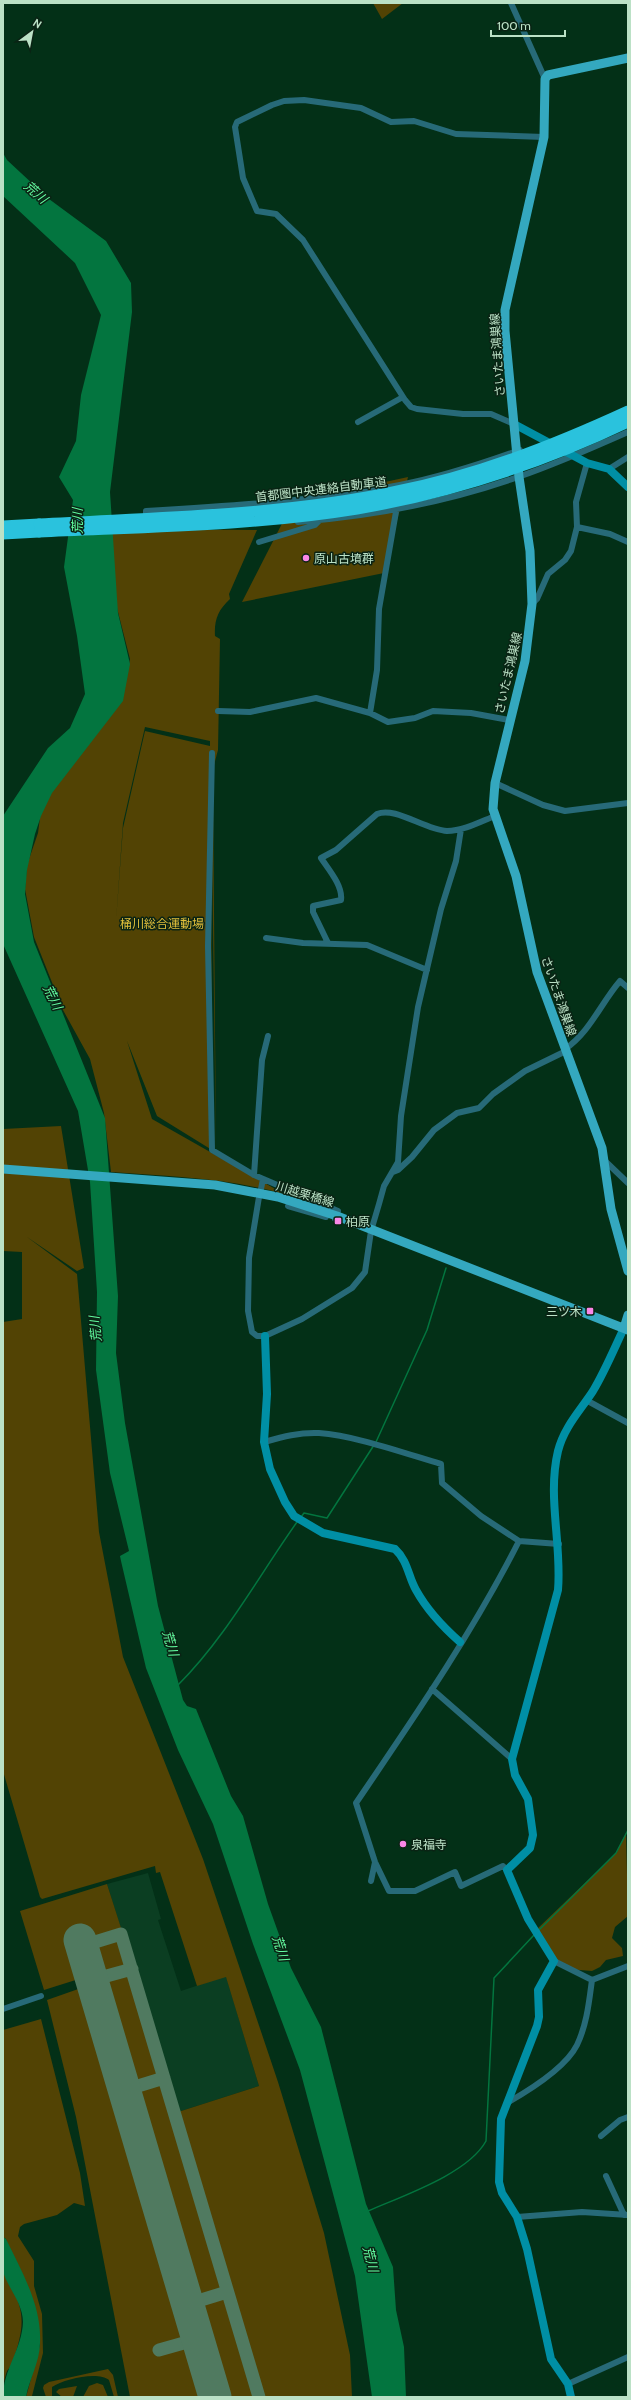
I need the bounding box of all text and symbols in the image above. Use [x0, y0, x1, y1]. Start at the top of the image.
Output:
north arrow [12, 12, 52, 52]
scale bar [491, 12, 565, 38]
text: N [30, 16, 44, 32]
text: 100 m [497, 18, 531, 33]
water label: 荒川 [21, 177, 53, 208]
street label: さいたま鴻巣線 [487, 313, 507, 397]
street label: 首都圏中央連絡自動車道 [255, 474, 387, 504]
water label: 荒川 [69, 506, 85, 534]
place label: 原山古墳群 [314, 551, 374, 566]
marker: 原山古墳群 [301, 553, 311, 563]
street label: さいたま鴻巣線 [491, 631, 525, 715]
park label: 桶川総合運動場 [120, 916, 204, 931]
street label: さいたま鴻巣線 [538, 954, 580, 1038]
water label: 荒川 [40, 982, 67, 1014]
street label: 川越栗橋線 [274, 1178, 336, 1210]
place label: 柏原 [346, 1214, 370, 1229]
marker: 柏原 [333, 1216, 343, 1226]
place label: 三ツ木 [546, 1304, 582, 1319]
marker: 三ツ木 [585, 1306, 595, 1316]
water label: 荒川 [85, 1313, 104, 1343]
water label: 荒川 [160, 1628, 183, 1660]
place label: 泉福寺 [411, 1837, 447, 1852]
marker: 泉福寺 [398, 1839, 408, 1849]
water label: 荒川 [269, 1933, 293, 1965]
water label: 荒川 [360, 2244, 382, 2275]

